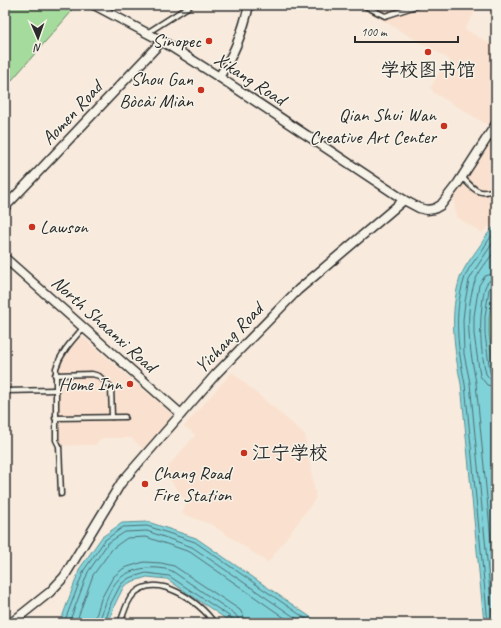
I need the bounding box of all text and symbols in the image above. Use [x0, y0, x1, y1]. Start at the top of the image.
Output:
north arrow [18, 18, 58, 58]
scale bar [355, 18, 458, 44]
text: 100 m [361, 24, 388, 40]
place label: Sinopec [152, 29, 202, 53]
marker: Sinopec [204, 36, 214, 46]
text: N [33, 41, 42, 55]
street label: Xikang Road [210, 47, 293, 113]
marker: 学校图书馆 [423, 47, 433, 57]
place label: 学校图书馆 [380, 58, 476, 82]
place label: Shou Gan Bòcài Miàn [119, 67, 193, 113]
street label: Aomen Road [36, 74, 109, 150]
marker: Shou Gan Bòcài Miàn [196, 85, 206, 95]
place label: Qian Shui Wan Creative Art Center [309, 103, 437, 149]
marker: Qian Shui Wan Creative Art Center [439, 121, 449, 131]
place label: Lawson [40, 215, 89, 239]
marker: Lawson [27, 222, 37, 232]
street label: North Shaanxi Road [46, 270, 164, 380]
street label: Yichang Road [190, 295, 271, 378]
place label: Home Inn [58, 372, 123, 396]
marker: Home Inn [125, 379, 135, 389]
place label: 江宁学校 [252, 441, 328, 465]
marker: 江宁学校 [239, 448, 249, 458]
place label: Chang Road Fire Station [153, 461, 234, 507]
marker: Chang Road Fire Station [140, 479, 150, 489]

